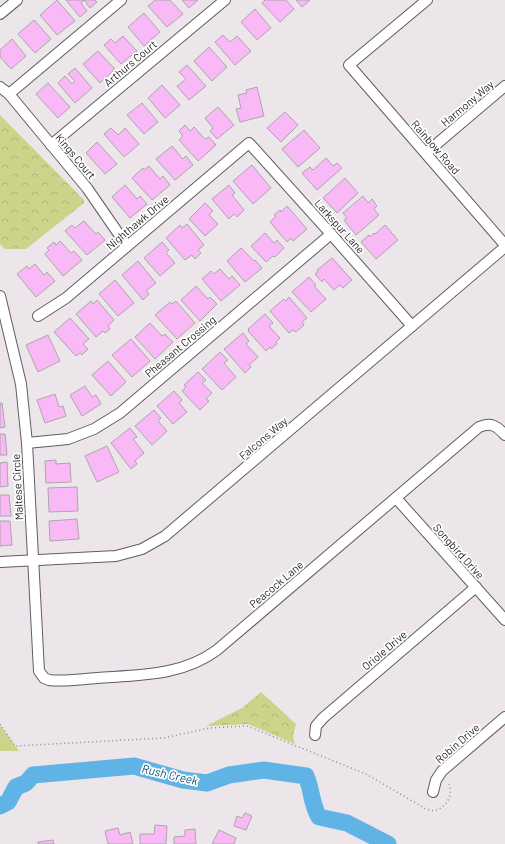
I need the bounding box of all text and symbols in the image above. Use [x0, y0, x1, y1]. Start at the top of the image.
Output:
street label: Arthurs Court [101, 37, 159, 89]
street label: Harmony Way [438, 77, 496, 129]
street label: Rainbow Road [409, 117, 463, 177]
street label: Kings Court [53, 131, 99, 181]
street label: Nighthawk Drive [103, 192, 171, 252]
street label: Larkspur Lane [312, 196, 368, 256]
street label: Pheasant Crossing [142, 313, 218, 379]
street label: Falcons Way [236, 414, 290, 462]
street label: Maltese Circle [9, 453, 25, 521]
street label: Songbird Drive [431, 521, 487, 581]
street label: Peacock Lane [246, 558, 306, 610]
street label: Oriole Drive [359, 627, 409, 673]
street label: Robin Drive [432, 720, 482, 766]
water label: Rush Creek [141, 761, 200, 787]

